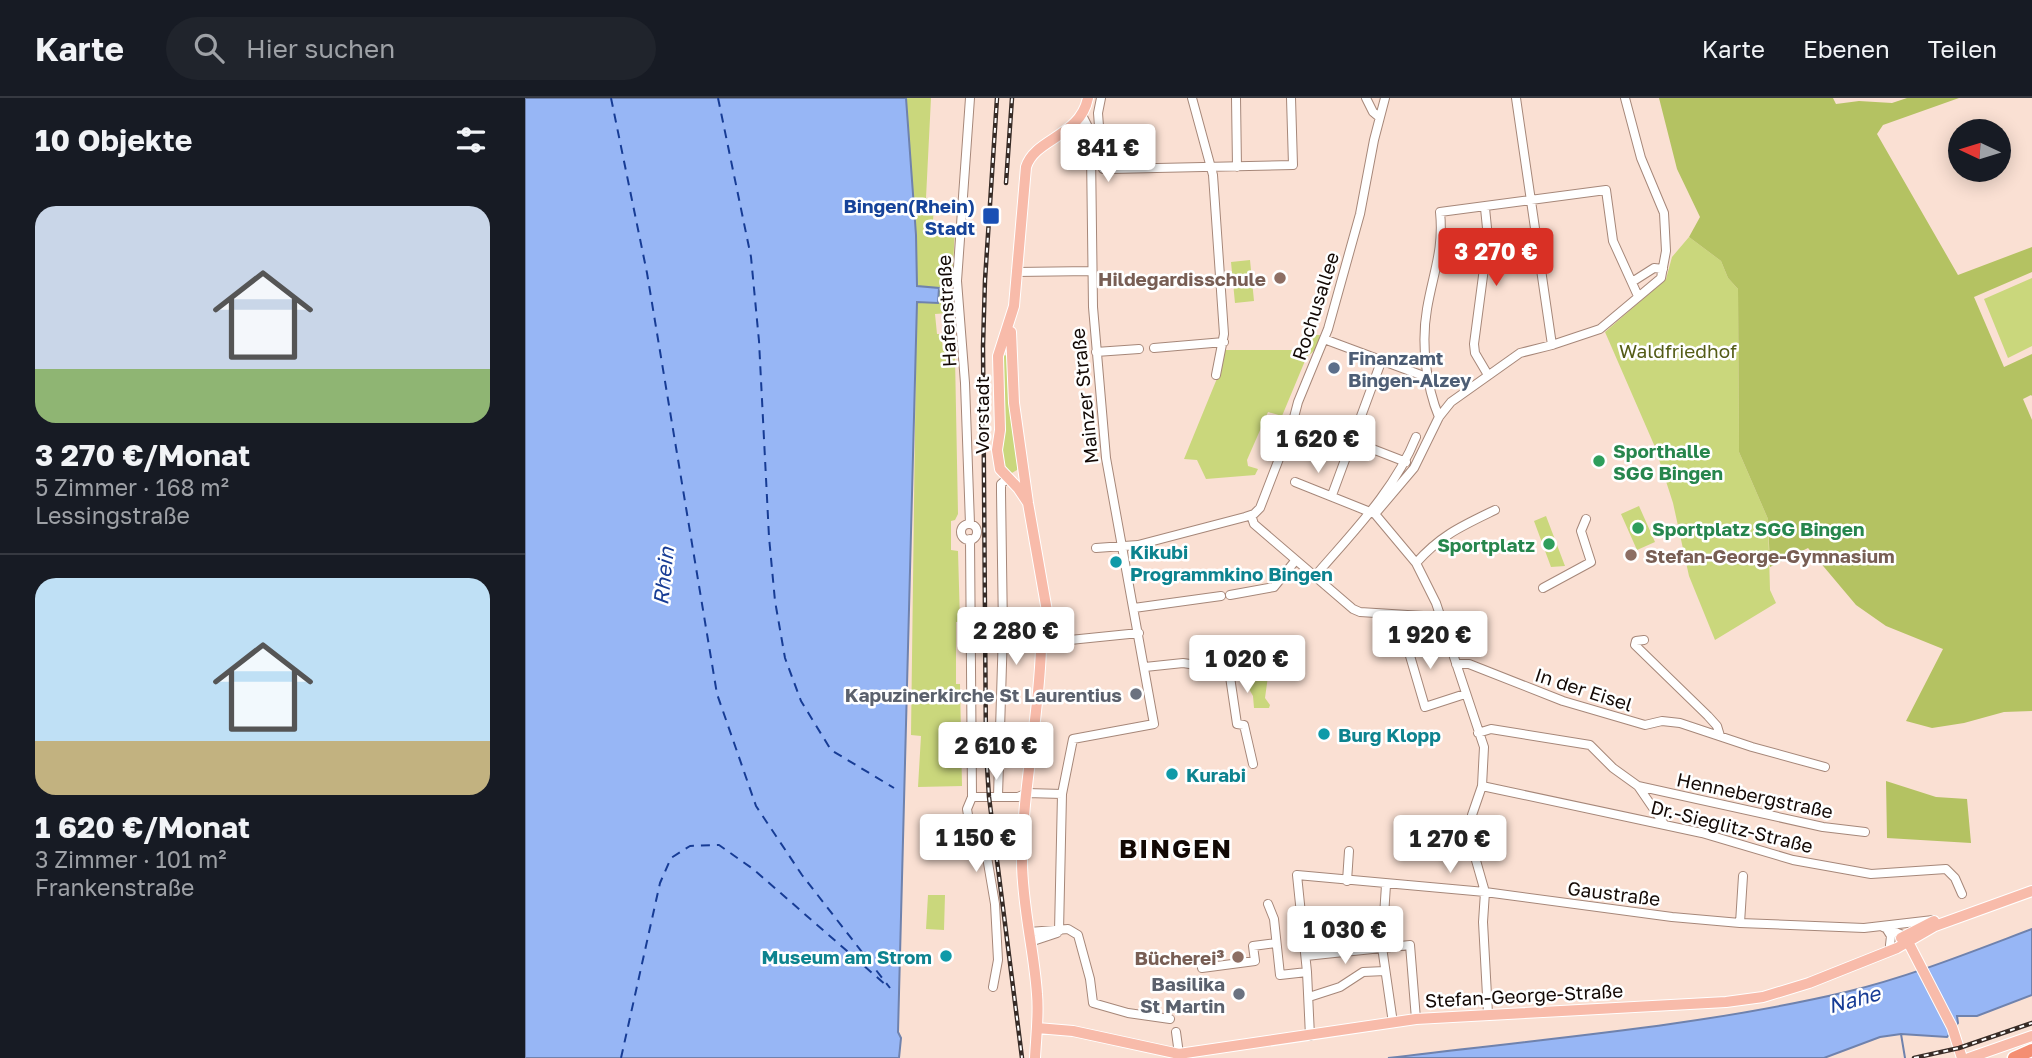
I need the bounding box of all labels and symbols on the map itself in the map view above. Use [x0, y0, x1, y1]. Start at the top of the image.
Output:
north arrow [1948, 119, 2011, 182]
pin: 841 € [1059, 125, 1157, 184]
place label: Bingen(Rhein) Stadt [843, 194, 975, 239]
marker: Bingen(Rhein) Stadt [981, 206, 1001, 226]
pin: 3 270 € [1431, 228, 1561, 288]
street label: Rochusallee [1287, 249, 1343, 363]
street label: Hafenstraße [932, 254, 960, 368]
place label: Hildegardisschule [1098, 267, 1266, 290]
marker: Hildegardisschule [1272, 270, 1288, 286]
street label: Mainzer Straße [1065, 327, 1103, 465]
park label: Waldfriedhof [1619, 339, 1737, 362]
place label: Finanzamt Bingen-Alzey [1348, 346, 1472, 391]
marker: Finanzamt Bingen-Alzey [1326, 360, 1342, 376]
street label: Vorstadt [970, 376, 993, 454]
pin: 1 620 € [1253, 416, 1383, 475]
place label: Sporthalle SGG Bingen [1613, 439, 1723, 484]
marker: Sporthalle SGG Bingen [1591, 453, 1607, 469]
place label: Sportplatz SGG Bingen [1652, 517, 1865, 540]
marker: Sportplatz SGG Bingen [1630, 520, 1646, 536]
place label: Sportplatz [1437, 533, 1535, 556]
marker: Sportplatz [1541, 536, 1557, 552]
place label: Kikubi Programmkino Bingen [1130, 540, 1333, 585]
place label: Stefan-George-Gymnasium [1645, 544, 1895, 567]
water label: Rhein [647, 545, 679, 606]
marker: Stefan-George-Gymnasium [1623, 547, 1639, 563]
marker: Kikubi Programmkino Bingen [1108, 554, 1124, 570]
pin: 2 280 € [951, 608, 1081, 667]
pin: 1 920 € [1365, 612, 1495, 671]
pin: 1 020 € [1182, 636, 1312, 695]
street label: In der Eisel [1532, 662, 1636, 716]
place label: Kapuzinerkirche St Laurentius [845, 683, 1122, 706]
marker: Kapuzinerkirche St Laurentius [1128, 686, 1144, 702]
pin: 2 610 € [931, 722, 1061, 782]
place label: Burg Klopp [1338, 723, 1441, 746]
marker: Burg Klopp [1316, 726, 1332, 742]
place label: Kurabi [1186, 763, 1246, 786]
marker: Kurabi [1164, 766, 1180, 782]
street label: Hennebergstraße [1675, 767, 1835, 823]
street label: Dr.-Sieglitz-Straße [1649, 795, 1815, 857]
pin: 1 150 € [911, 814, 1041, 874]
pin: 1 270 € [1385, 816, 1515, 875]
district label: BINGEN [1119, 833, 1233, 864]
street label: Gaustraße [1566, 876, 1662, 910]
pin: 1 030 € [1280, 906, 1410, 966]
place label: Museum am Strom [762, 945, 932, 968]
place label: Bücherei³ [1135, 946, 1224, 969]
marker: Museum am Strom [938, 948, 954, 964]
marker: Bücherei³ [1230, 949, 1246, 965]
place label: Basilika St Martin [1140, 972, 1225, 1017]
street label: Stefan-George-Straße [1424, 978, 1624, 1012]
water label: Nahe [1825, 979, 1885, 1018]
marker: Basilika St Martin [1231, 986, 1247, 1002]

